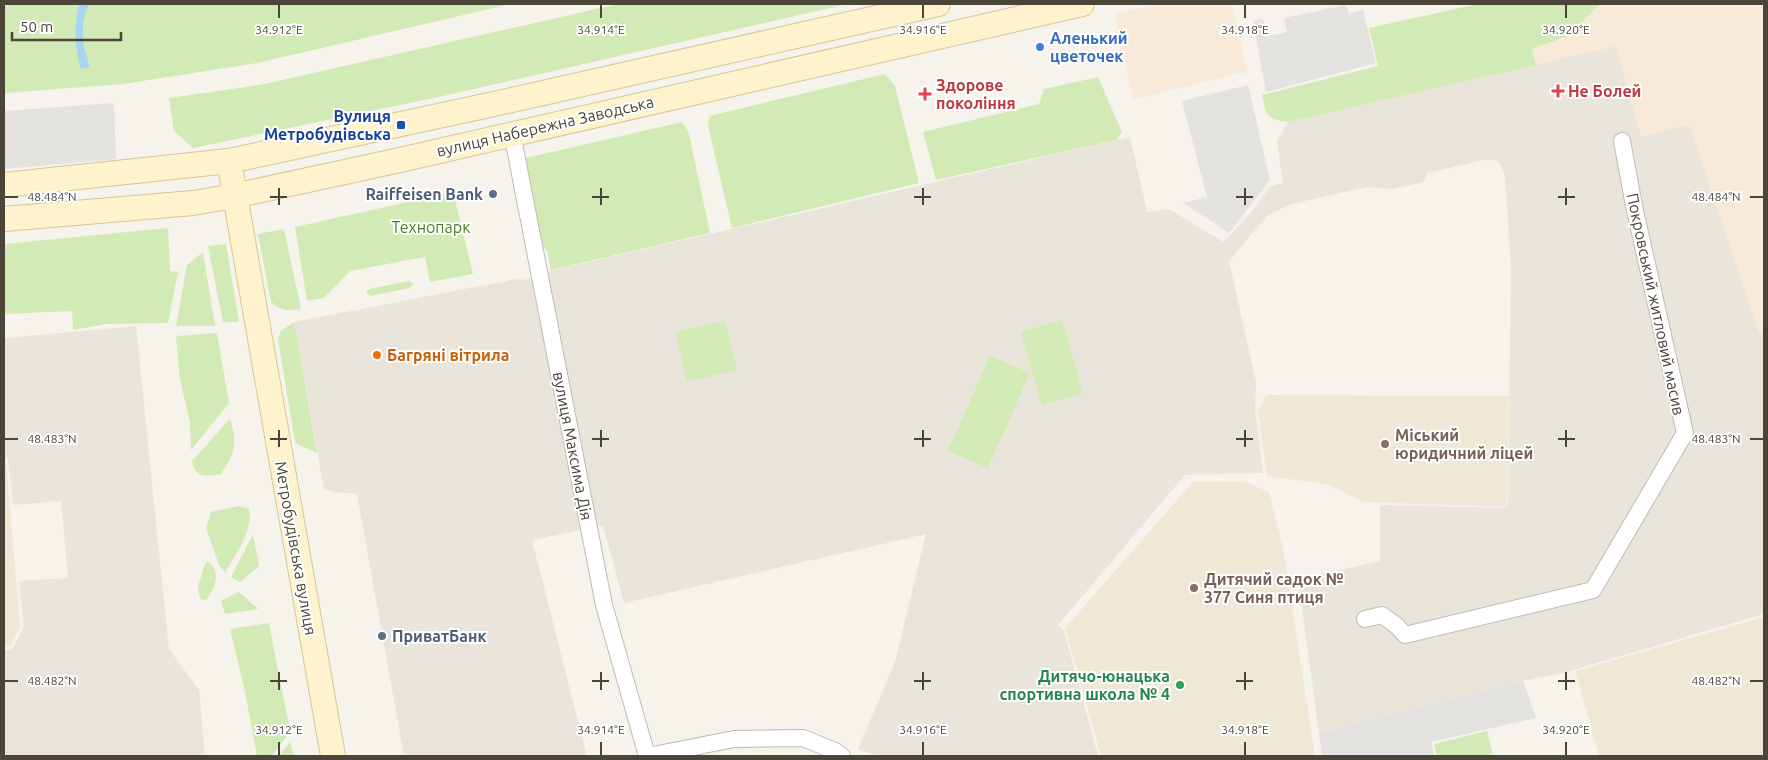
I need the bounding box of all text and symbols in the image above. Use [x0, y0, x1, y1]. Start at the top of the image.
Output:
scale bar [12, 10, 121, 42]
text: 50 m [20, 18, 53, 35]
text: 34.912°E [255, 23, 303, 36]
text: 34.914°E [577, 23, 625, 36]
text: 34.916°E [899, 23, 947, 36]
text: 34.918°E [1221, 23, 1269, 36]
text: 34.920°E [1542, 23, 1590, 36]
place label: Аленький цветочек [1050, 29, 1128, 65]
marker: Аленький цветочек [1034, 41, 1046, 53]
place label: Здорове покоління [936, 76, 1016, 112]
place label: Не Болей [1568, 82, 1641, 100]
marker: Не Болей [1552, 85, 1564, 97]
marker: Здорове покоління [918, 87, 932, 101]
street label: вулиця Набережна Заводська [435, 92, 655, 160]
place label: Вулиця Метробудівська [264, 107, 391, 143]
marker: Вулиця Метробудівська [395, 119, 407, 131]
place label: Raiffeisen Bank [365, 185, 483, 203]
marker: Raiffeisen Bank [487, 188, 499, 200]
text: 48.484°N [27, 190, 77, 203]
text: 48.484°N [1691, 190, 1741, 203]
street label: Покровський житловий масив [1624, 191, 1688, 417]
park label: Технопарк [392, 218, 470, 236]
place label: Багряні вітрила [387, 346, 509, 364]
marker: Багряні вітрила [371, 349, 383, 361]
street label: вулиця Максима Дія [550, 370, 596, 522]
place label: Міський юридичний ліцей [1395, 426, 1533, 462]
text: 48.483°N [27, 432, 77, 445]
text: 48.483°N [1691, 432, 1741, 445]
marker: Міський юридичний ліцей [1379, 438, 1391, 450]
street label: Метробудівська вулиця [272, 460, 320, 636]
place label: Дитячий садок № 377 Синя птиця [1204, 570, 1344, 606]
marker: Дитячий садок № 377 Синя птиця [1188, 582, 1200, 594]
place label: ПриватБанк [392, 627, 487, 645]
marker: ПриватБанк [376, 630, 388, 642]
place label: Дитячо-юнацька спортивна школа № 4 [1000, 667, 1170, 703]
text: 48.482°N [27, 674, 77, 687]
text: 48.482°N [1691, 674, 1741, 687]
marker: Дитячо-юнацька спортивна школа № 4 [1174, 679, 1186, 691]
text: 34.912°E [255, 723, 303, 736]
text: 34.914°E [577, 723, 625, 736]
text: 34.916°E [899, 723, 947, 736]
text: 34.918°E [1221, 723, 1269, 736]
text: 34.920°E [1542, 723, 1590, 736]

